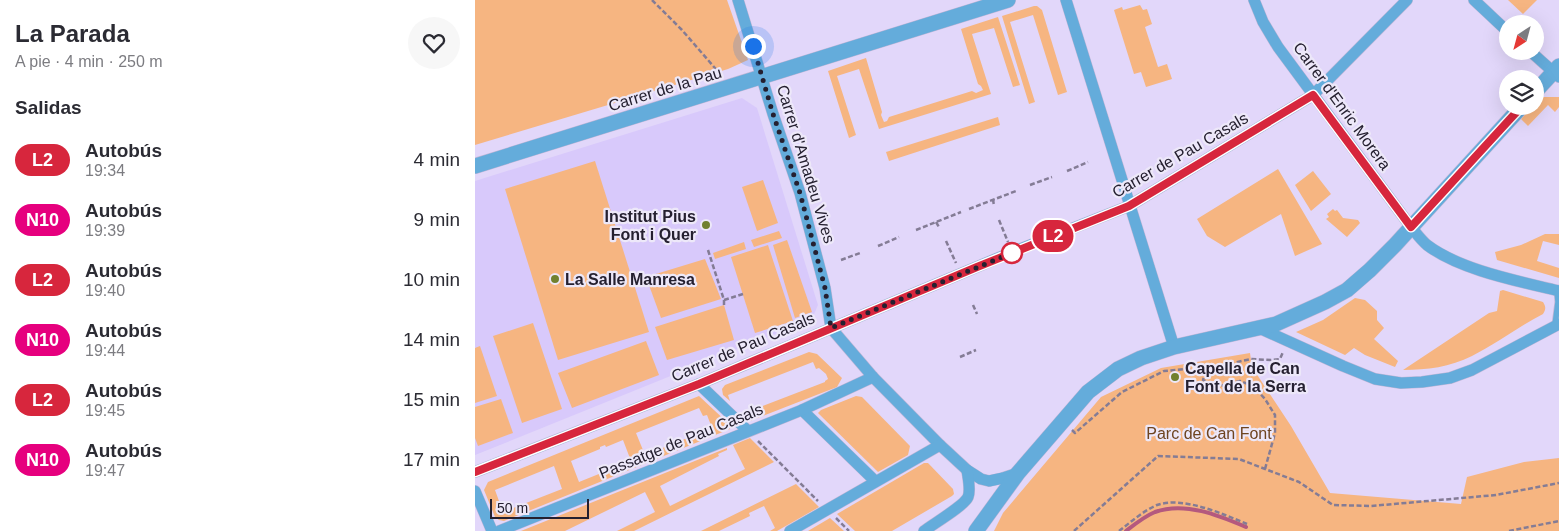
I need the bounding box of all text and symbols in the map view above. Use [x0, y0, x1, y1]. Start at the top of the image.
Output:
north arrow [1499, 15, 1544, 60]
map controls [1499, 15, 1544, 115]
button: heart [408, 17, 460, 69]
text: La Parada [15, 20, 130, 47]
your location [741, 34, 766, 59]
street label: Carrer d'Enric Morera [1290, 39, 1394, 173]
text: A pie · 4 min · 250 m [15, 53, 163, 70]
street label: Carrer de la Pau [606, 64, 724, 114]
button: layers [1499, 70, 1544, 115]
street label: Carrer d'Amadeu Vives [774, 83, 838, 245]
text: Salidas [15, 97, 82, 118]
street label: Carrer de Pau Casals [1109, 109, 1251, 201]
text: Autobús [85, 140, 162, 161]
text: 4 min [414, 149, 460, 170]
text: L2 [32, 150, 53, 170]
text: 19:34 [85, 162, 125, 179]
text: Autobús [85, 200, 162, 221]
place label: Institut Pius Font i Quer [604, 208, 696, 243]
text: 9 min [414, 209, 460, 230]
text: N10 [26, 210, 59, 230]
marker: Institut Pius Font i Quer [700, 219, 712, 231]
line badge: L2 [1031, 220, 1075, 252]
text: 19:39 [85, 222, 125, 239]
text: L2 [1042, 226, 1064, 246]
unlabelled marker [1001, 242, 1023, 264]
text: Autobús [85, 260, 162, 281]
text: 10 min [403, 269, 460, 290]
text: L2 [32, 270, 53, 290]
place label: La Salle Manresa [565, 271, 695, 288]
marker: La Salle Manresa [549, 273, 561, 285]
text: 19:40 [85, 282, 125, 299]
street label: Carrer de Pau Casals [669, 309, 817, 385]
text: Autobús [85, 320, 162, 341]
text: 14 min [403, 329, 460, 350]
text: N10 [26, 330, 59, 350]
text: 19:44 [85, 342, 125, 359]
place label: Capella de Can Font de la Serra [1185, 360, 1306, 395]
marker: Capella de Can Font de la Serra [1169, 371, 1181, 383]
text: Autobús [85, 380, 162, 401]
text: 15 min [403, 389, 460, 410]
text: L2 [32, 390, 53, 410]
street label: Passatge de Pau Casals [597, 400, 765, 482]
text: 19:45 [85, 402, 125, 419]
park label: Parc de Can Font [1146, 425, 1272, 442]
text: Autobús [85, 440, 162, 461]
text: 17 min [403, 449, 460, 470]
text: N10 [26, 450, 59, 470]
text: 19:47 [85, 462, 125, 479]
scale bar [490, 496, 589, 519]
text: 50 m [497, 500, 528, 516]

